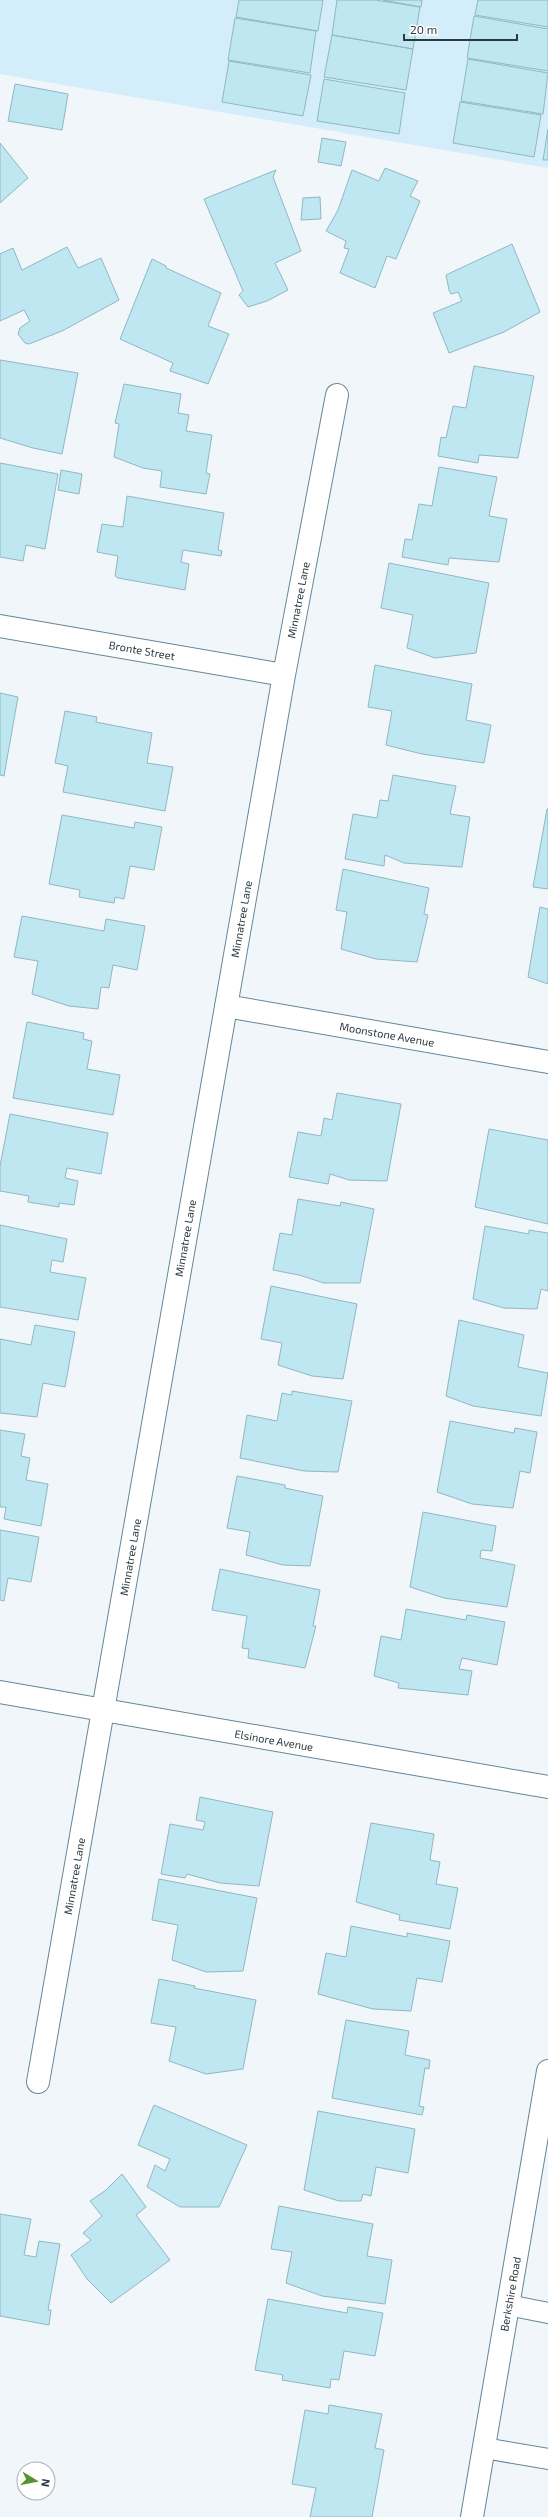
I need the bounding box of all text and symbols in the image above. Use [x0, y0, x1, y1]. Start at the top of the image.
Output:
scale bar [404, 16, 517, 42]
text: 20 m [410, 22, 437, 36]
street label: Minnatree Lane [284, 560, 312, 639]
street label: Bronte Street [108, 638, 176, 662]
street label: Minnatree Lane [228, 879, 254, 958]
street label: Moonstone Avenue [339, 1019, 435, 1049]
street label: Minnatree Lane [172, 1198, 198, 1277]
street label: Minnatree Lane [117, 1517, 143, 1596]
street label: Elsinore Avenue [234, 1727, 314, 1753]
street label: Minnatree Lane [61, 1836, 87, 1915]
street label: Berkshire Road [497, 2256, 523, 2332]
north arrow [16, 2461, 56, 2501]
text: N [39, 2478, 53, 2488]

